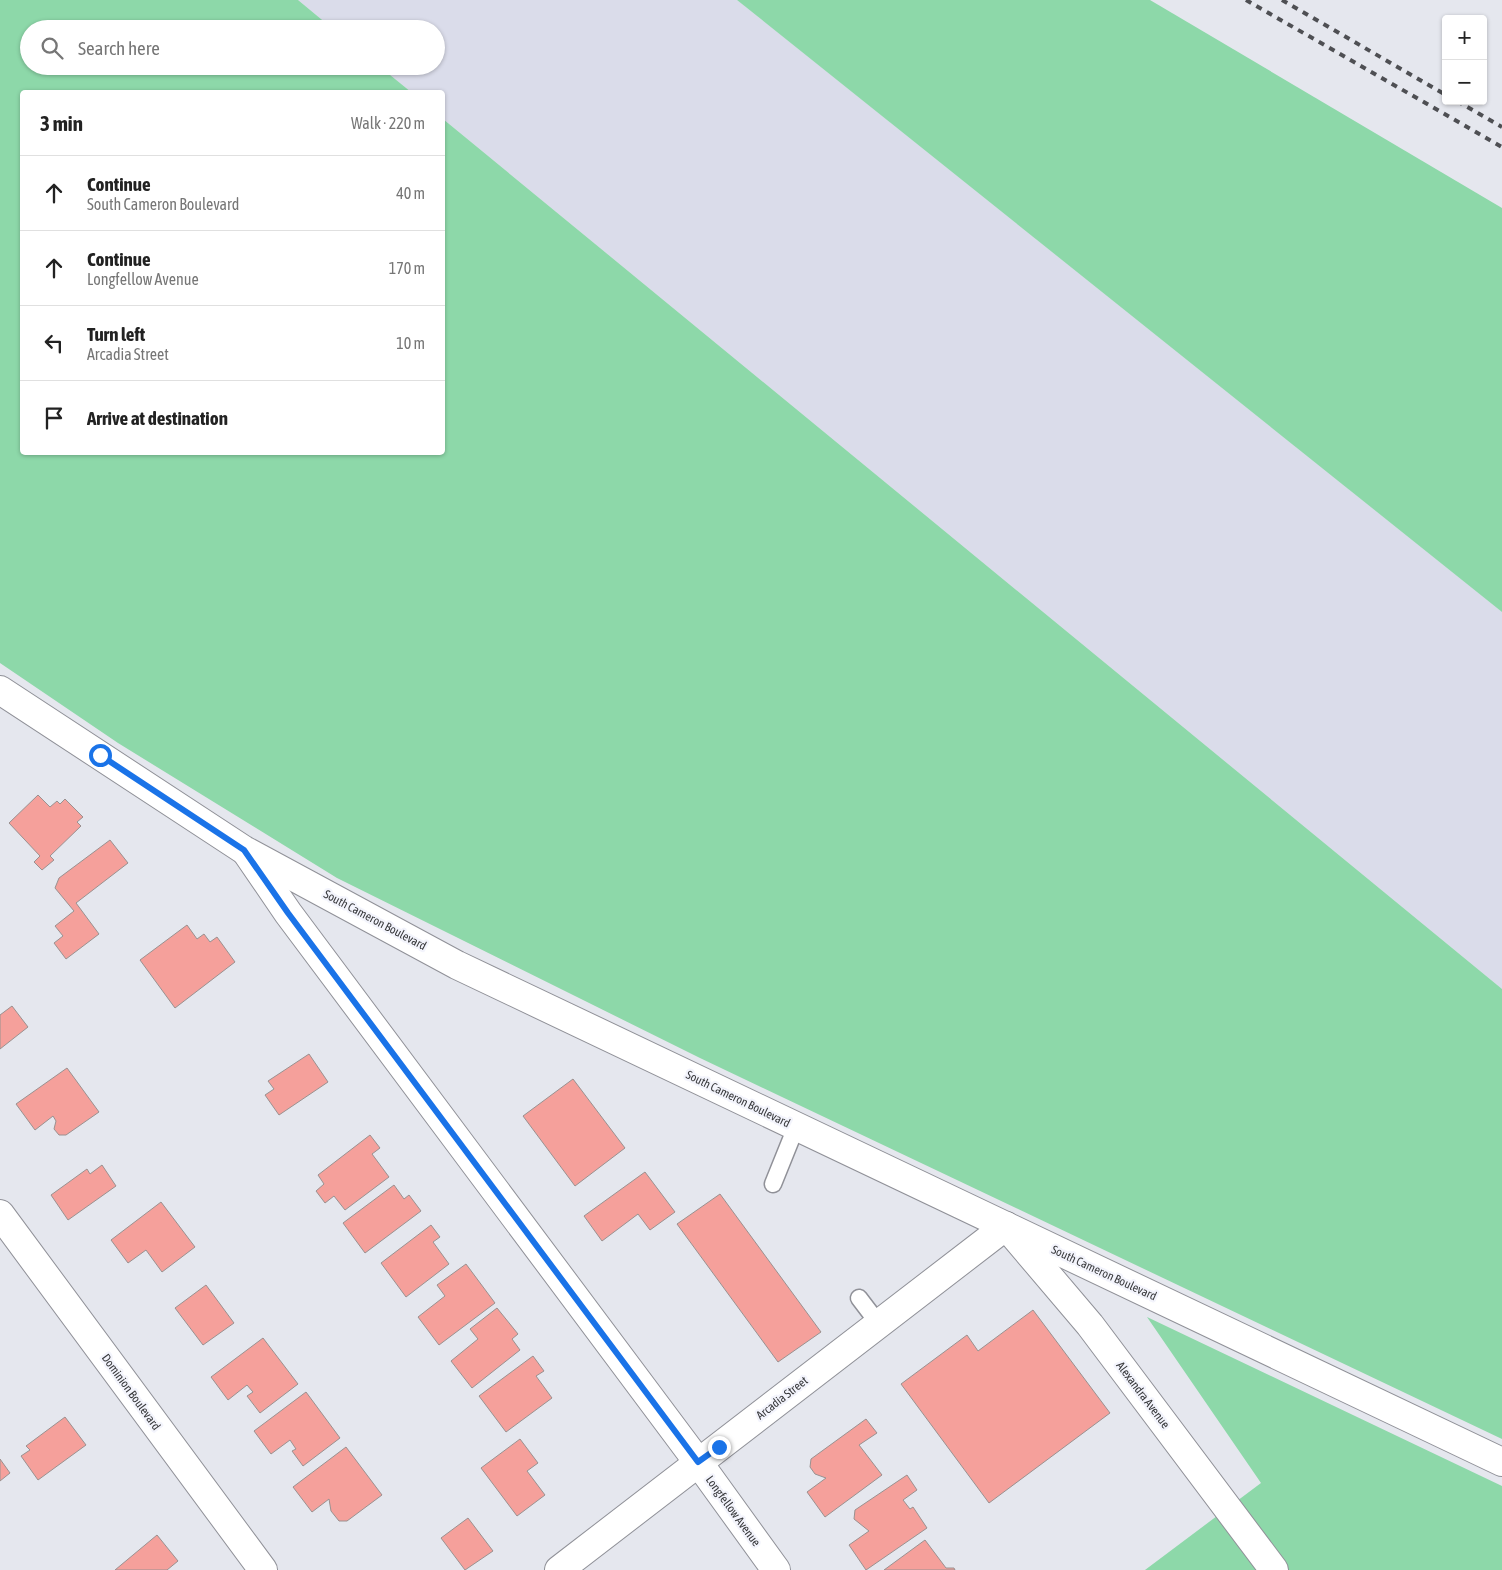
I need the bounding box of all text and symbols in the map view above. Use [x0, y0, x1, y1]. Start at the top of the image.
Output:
map controls [1442, 15, 1487, 105]
button: + [1442, 15, 1487, 60]
search box [20, 20, 445, 75]
icon: search [38, 34, 66, 62]
text: Search here [78, 37, 160, 59]
button: − [1442, 60, 1487, 105]
text: 3 min [40, 111, 83, 135]
text: Walk · 220 m [351, 114, 425, 132]
text: Continue [87, 173, 151, 195]
icon: ahead [40, 179, 68, 207]
text: 40 m [396, 184, 425, 202]
text: South Cameron Boulevard [87, 195, 239, 213]
text: Continue [87, 248, 151, 270]
icon: ahead [40, 254, 68, 282]
text: 170 m [389, 259, 425, 277]
text: Longfellow Avenue [87, 270, 199, 288]
text: Turn left [87, 323, 145, 345]
icon: left [40, 329, 68, 357]
text: 10 m [396, 334, 425, 352]
text: Arcadia Street [87, 345, 169, 363]
icon: arrive [40, 404, 68, 432]
text: Arrive at destination [87, 407, 228, 429]
route start [89, 744, 112, 767]
street label: South Cameron Boulevard [321, 887, 429, 953]
street label: South Cameron Boulevard [684, 1068, 792, 1130]
street label: South Cameron Boulevard [1049, 1243, 1159, 1303]
street label: Dominion Boulevard [99, 1351, 163, 1433]
street label: Alexandra Avenue [1113, 1359, 1173, 1431]
street label: Arcadia Street [753, 1373, 811, 1422]
route end [708, 1436, 731, 1459]
street label: Longfellow Avenue [703, 1473, 763, 1549]

